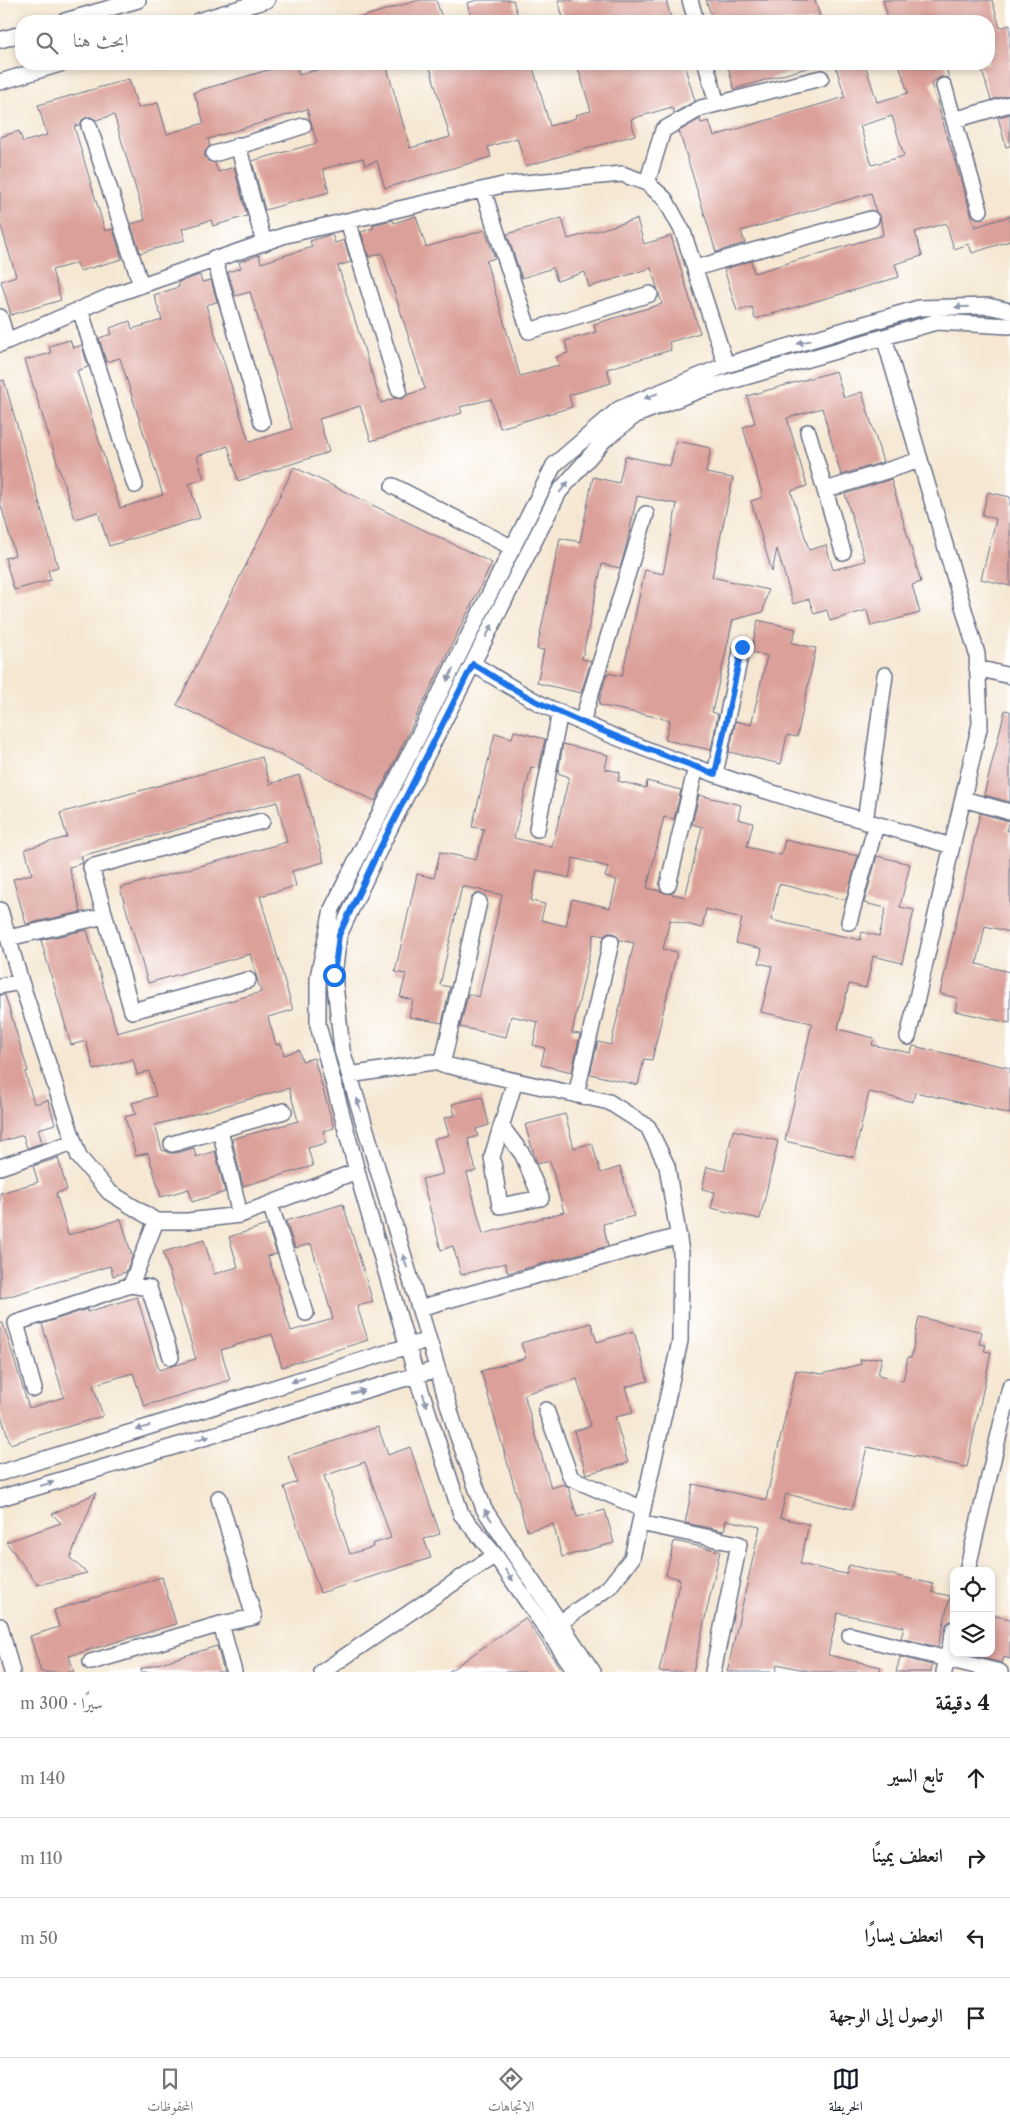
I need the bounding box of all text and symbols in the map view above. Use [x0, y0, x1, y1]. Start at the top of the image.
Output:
search box [15, 15, 995, 70]
icon: search [33, 29, 61, 57]
text: ابحث هنا [73, 29, 129, 52]
one-way arrow [954, 303, 970, 311]
one-way arrow [797, 338, 812, 346]
one-way arrow [643, 392, 658, 400]
one-way arrow [558, 481, 569, 494]
one-way arrow [485, 624, 493, 638]
route end [731, 636, 754, 659]
one-way arrow [446, 668, 454, 682]
route start [323, 964, 346, 987]
one-way arrow [354, 1098, 362, 1113]
one-way arrow [401, 1253, 409, 1268]
one-way arrow [291, 1377, 306, 1385]
one-way arrow [351, 1387, 366, 1395]
one-way arrow [421, 1393, 429, 1408]
one-way arrow [136, 1425, 151, 1433]
one-way arrow [195, 1433, 210, 1441]
one-way arrow [39, 1479, 54, 1487]
one-way arrow [483, 1509, 493, 1522]
map controls [950, 1567, 995, 1657]
button: locate [950, 1567, 995, 1612]
one-way arrow [504, 1569, 514, 1582]
button: layers [950, 1612, 995, 1657]
text: 4 دقيقة [936, 1690, 990, 1715]
text: سيرًا · 300 m [20, 1693, 103, 1713]
text: تابع السير [889, 1764, 943, 1787]
icon: ahead [962, 1764, 990, 1792]
text: 140 m [20, 1768, 65, 1788]
text: انعطف يمينًا [872, 1844, 943, 1867]
icon: right [962, 1844, 990, 1872]
text: 110 m [20, 1848, 63, 1868]
text: انعطف يسارًا [864, 1924, 943, 1947]
icon: left [962, 1924, 990, 1952]
text: 50 m [20, 1928, 58, 1948]
text: الوصول إلى الوجهة [829, 2004, 943, 2027]
icon: arrive [962, 2004, 990, 2032]
tab: المحفوظات [147, 2065, 193, 2120]
tab: الاتجاهات [488, 2065, 534, 2120]
tab: الخريطة [829, 2065, 863, 2120]

